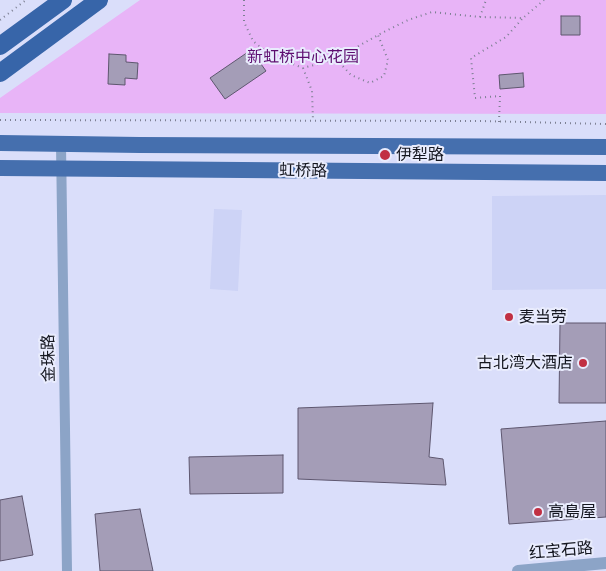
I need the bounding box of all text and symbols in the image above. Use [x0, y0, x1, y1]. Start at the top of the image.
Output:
park label: 新虹桥中心花园 [247, 47, 359, 67]
place label: 伊犁路 [396, 145, 444, 165]
marker: 伊犁路 [378, 148, 392, 162]
street label: 虹桥路 [279, 161, 327, 181]
place label: 麦当劳 [519, 307, 567, 327]
marker: 麦当劳 [503, 311, 515, 323]
street label: 金珠路 [39, 334, 59, 382]
place label: 古北湾大酒店 [477, 353, 573, 373]
marker: 古北湾大酒店 [577, 357, 589, 369]
place label: 高島屋 [548, 502, 596, 522]
marker: 高島屋 [532, 506, 544, 518]
street label: 红宝石路 [528, 539, 594, 563]

